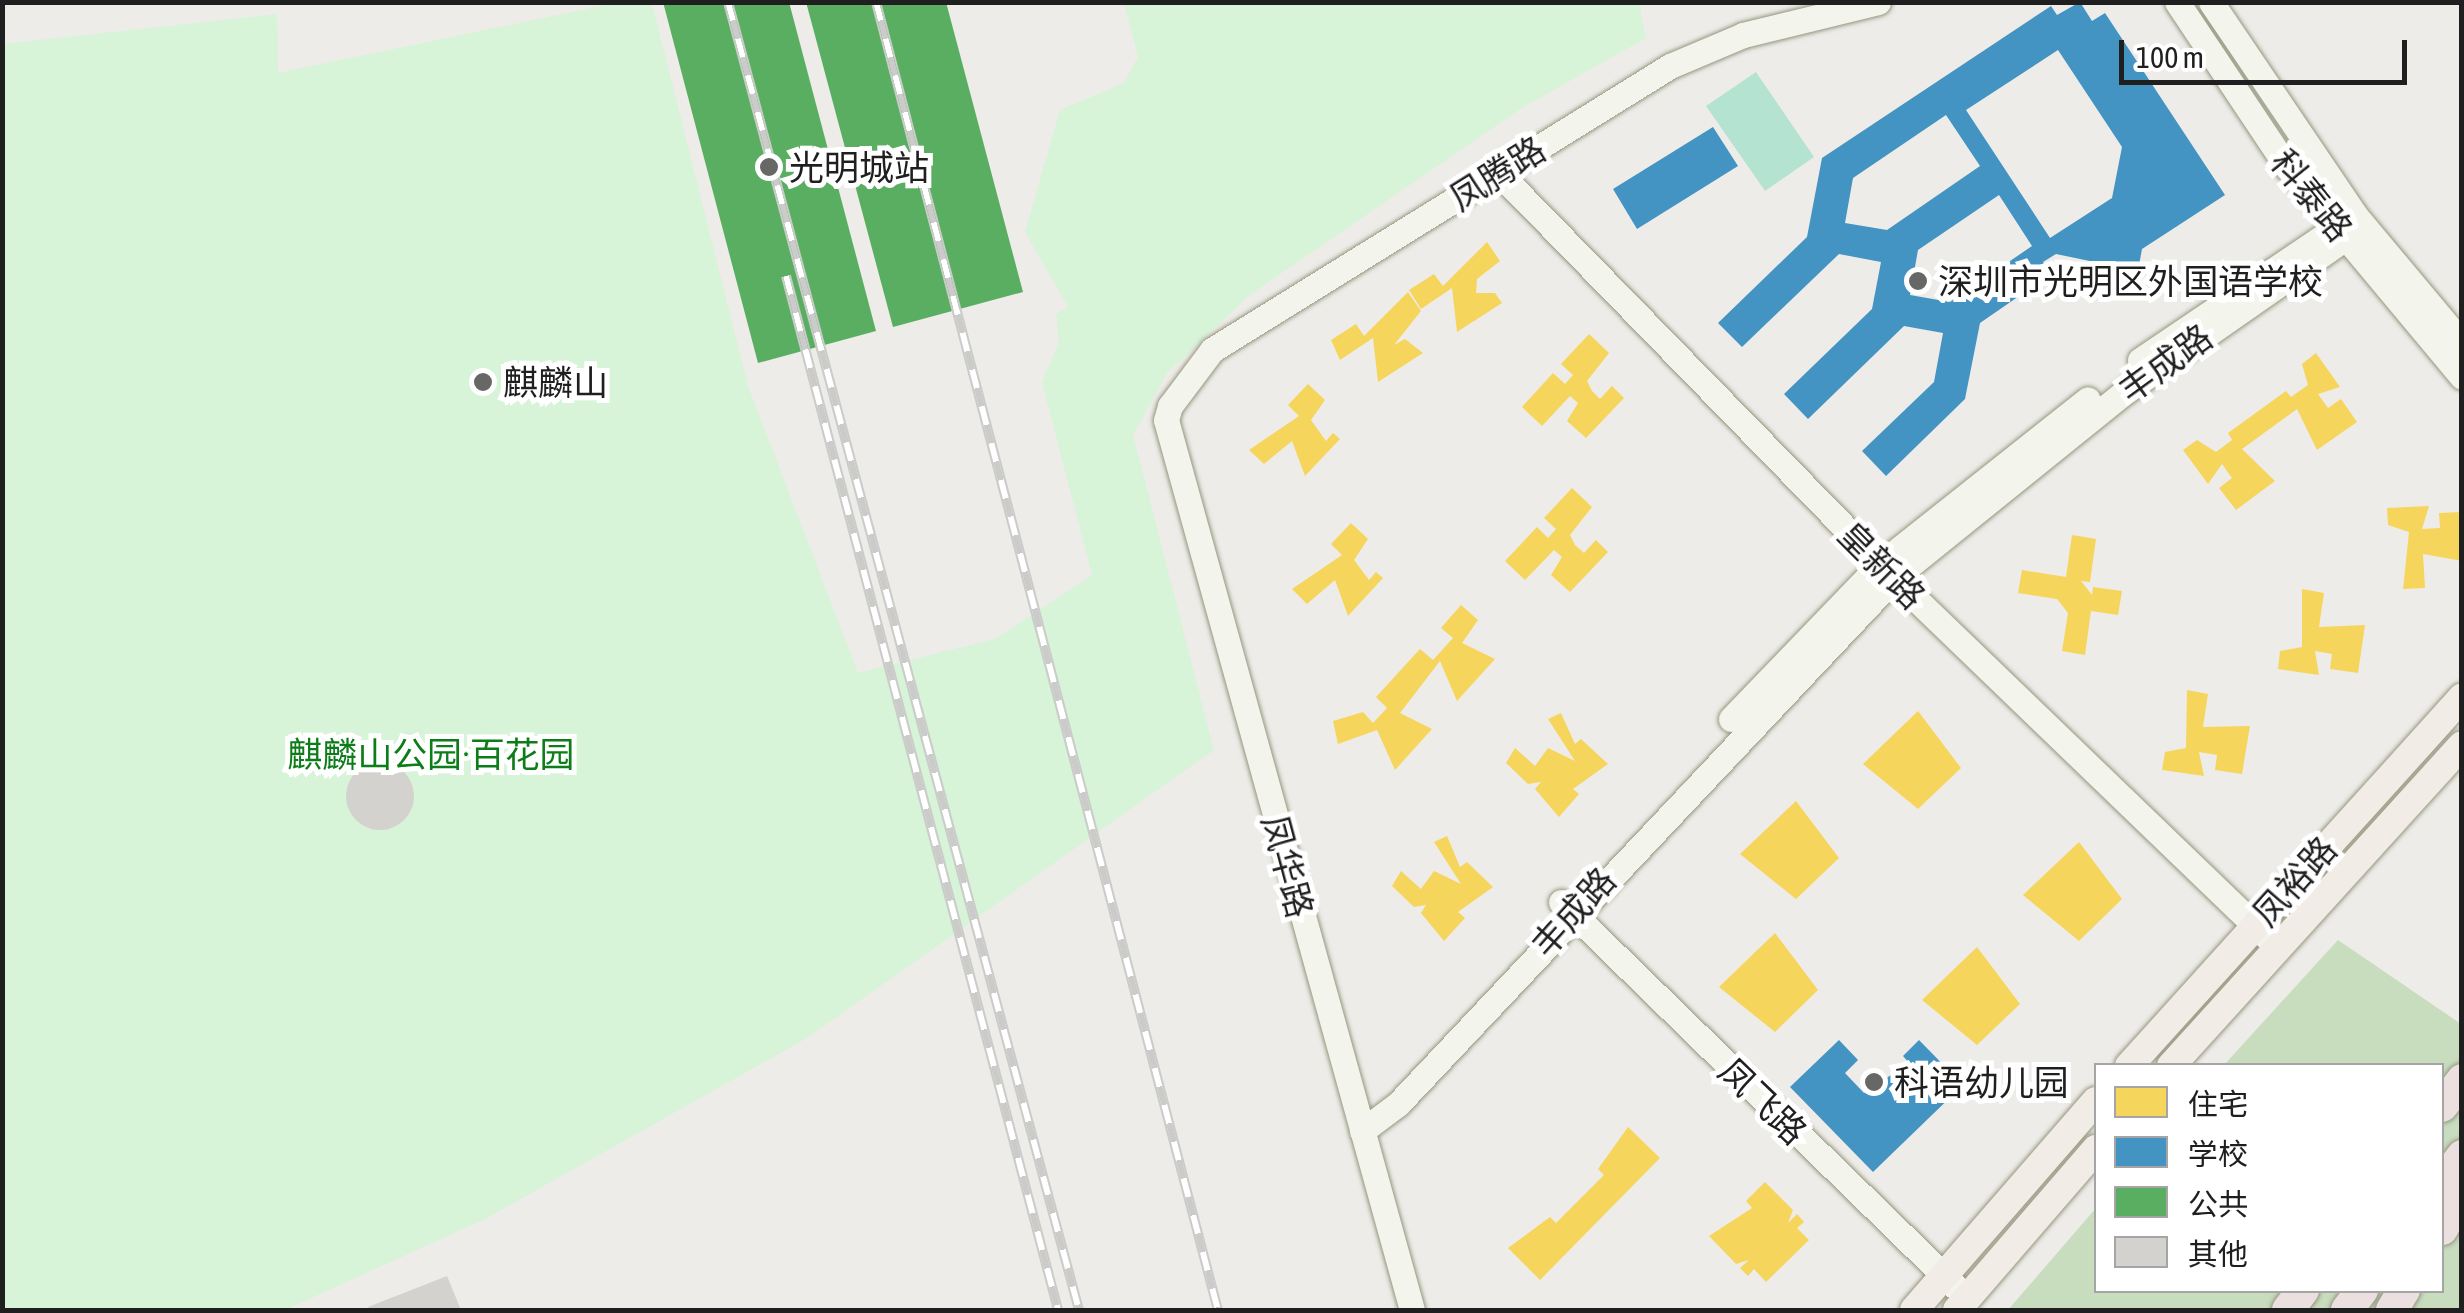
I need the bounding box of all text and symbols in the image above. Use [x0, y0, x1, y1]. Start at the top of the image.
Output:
scale bar [2124, 20, 2412, 82]
text: 100 m [2136, 40, 2204, 74]
street label: 凤腾路 [1441, 127, 1553, 219]
street label: 科泰路 [2263, 141, 2361, 249]
place label: 光明城站 [789, 146, 929, 188]
marker: 光明城站 [758, 156, 780, 178]
place label: 深圳市光明区外国语学校 [1938, 260, 2323, 302]
marker: 深圳市光明区外国语学校 [1907, 270, 1929, 292]
street label: 丰成路 [2110, 315, 2220, 411]
place label: 麒麟山 [503, 361, 608, 403]
marker: 麒麟山 [472, 371, 494, 393]
street label: 皇新路 [1830, 513, 1934, 617]
park label: 麒麟山公园·百花园 [287, 733, 575, 775]
street label: 凤华路 [1254, 810, 1322, 922]
street label: 凤裕路 [2243, 828, 2345, 934]
street label: 丰成路 [1522, 859, 1624, 965]
street label: 凤飞路 [1711, 1049, 1815, 1153]
place label: 科语幼儿园 [1894, 1061, 2069, 1103]
legend [2094, 1063, 2444, 1293]
marker: 科语幼儿园 [1863, 1071, 1885, 1093]
text: 住宅 [2188, 1087, 2248, 1121]
text: 学校 [2188, 1137, 2248, 1171]
text: 公共 [2188, 1187, 2248, 1221]
text: 其他 [2188, 1237, 2248, 1271]

